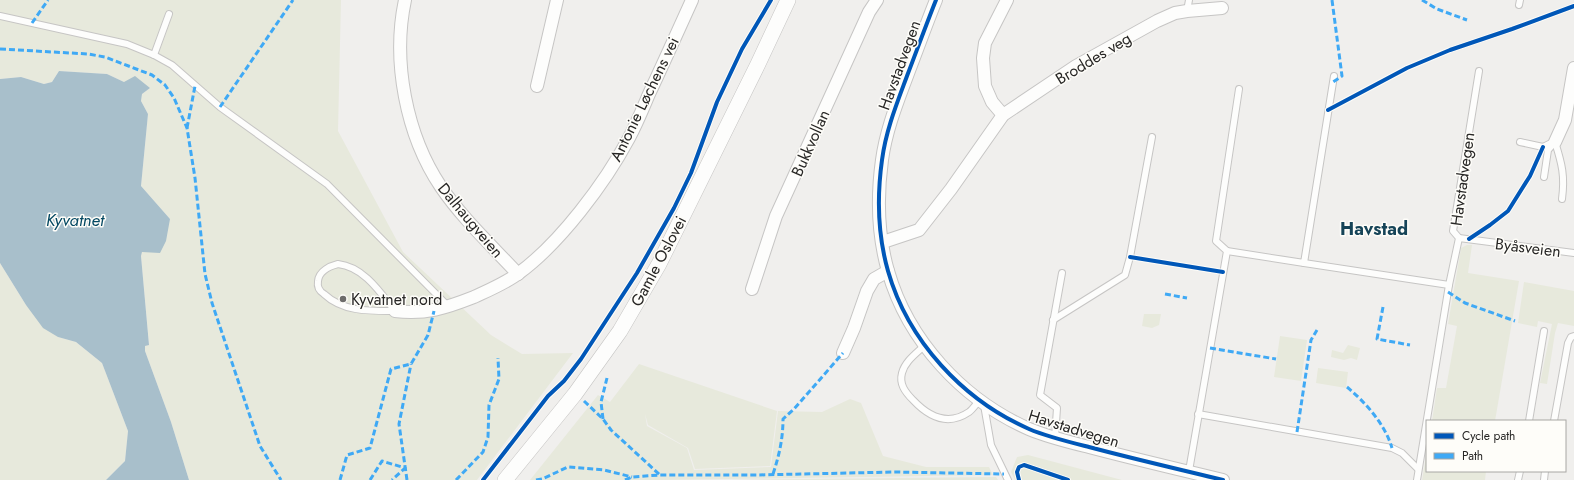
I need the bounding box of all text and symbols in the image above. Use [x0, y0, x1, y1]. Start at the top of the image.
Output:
street label: Havstadvegen [873, 17, 926, 113]
street label: Broddes veg [1051, 27, 1136, 90]
street label: Antonie Løchens vei [604, 33, 685, 165]
street label: Bukkvollan [786, 106, 835, 180]
street label: Havstadvegen [1445, 131, 1480, 227]
street label: Dalhaugveien [432, 178, 509, 263]
water label: Kyvatnet [46, 208, 105, 232]
street label: Gamle Oslovei [625, 212, 692, 311]
district label: Havstad [1340, 216, 1408, 242]
street label: Byåsveien [1494, 232, 1562, 263]
place label: Kyvatnet nord [351, 288, 442, 311]
marker: Kyvatnet nord [338, 294, 348, 304]
street label: Havstadvegen [1026, 404, 1122, 453]
legend [1426, 420, 1566, 472]
text: Cycle path [1462, 427, 1515, 445]
text: Path [1462, 447, 1483, 465]

